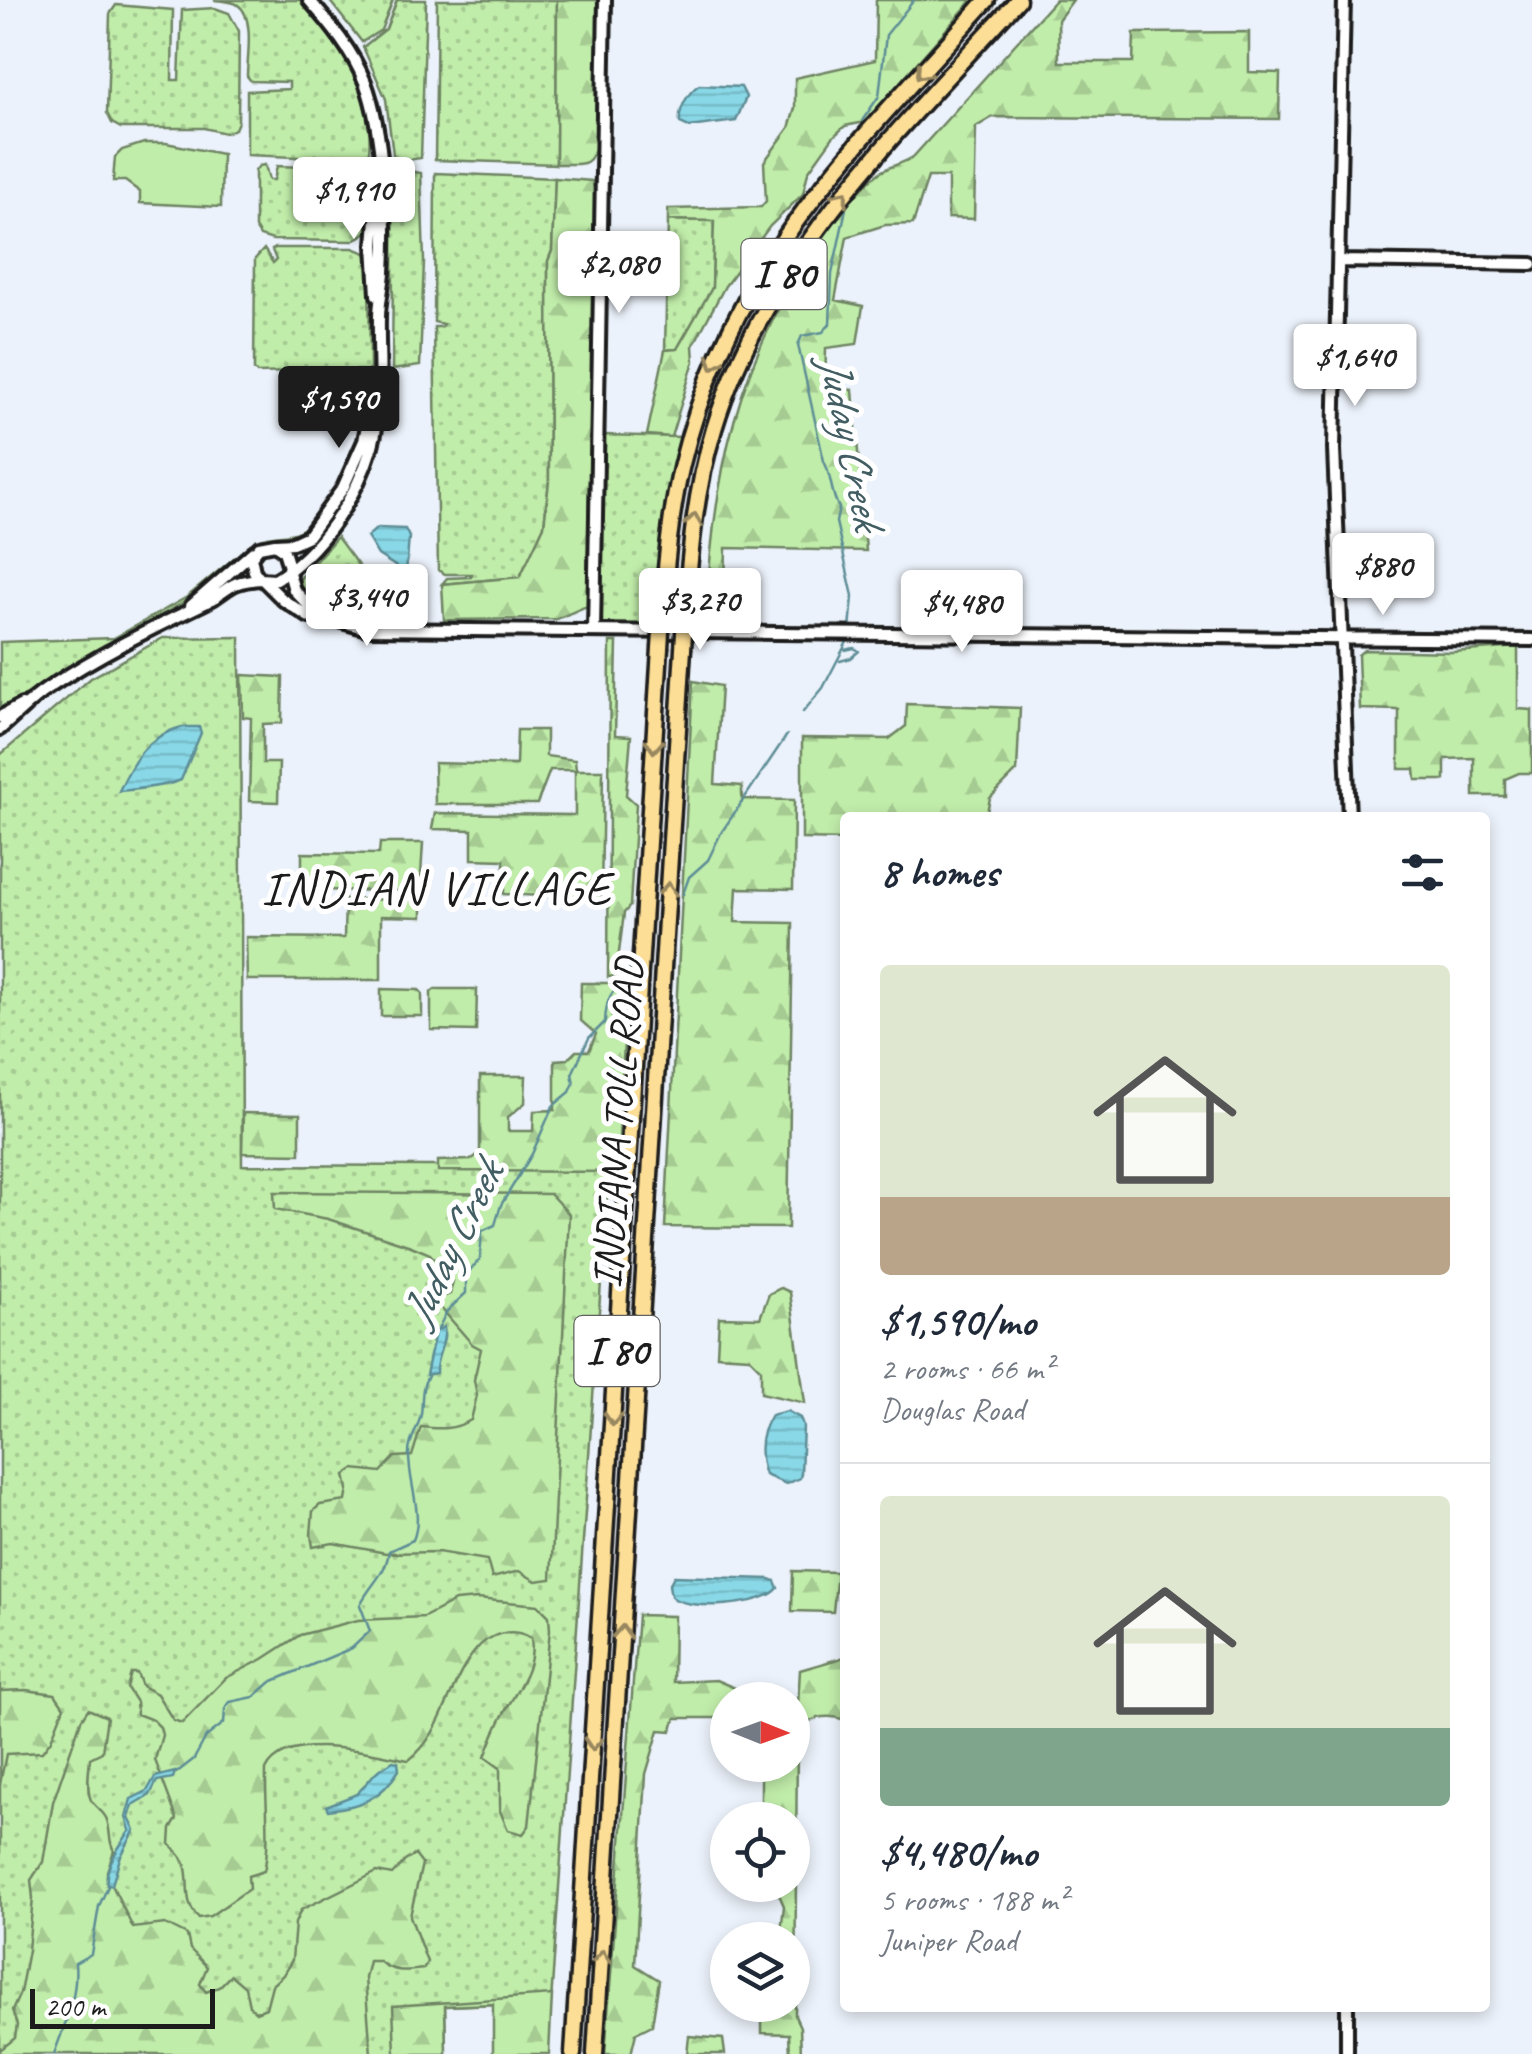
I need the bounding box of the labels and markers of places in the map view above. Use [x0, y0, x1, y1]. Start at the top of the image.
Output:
pin: $1,910 [273, 157, 435, 242]
pin: $2,080 [538, 231, 700, 316]
pin: $1,640 [1274, 324, 1436, 409]
pin: $1,590 [258, 366, 420, 451]
pin: $880 [1324, 533, 1442, 618]
pin: $3,440 [286, 564, 448, 649]
pin: $3,270 [619, 568, 781, 653]
pin: $4,480 [881, 570, 1043, 655]

